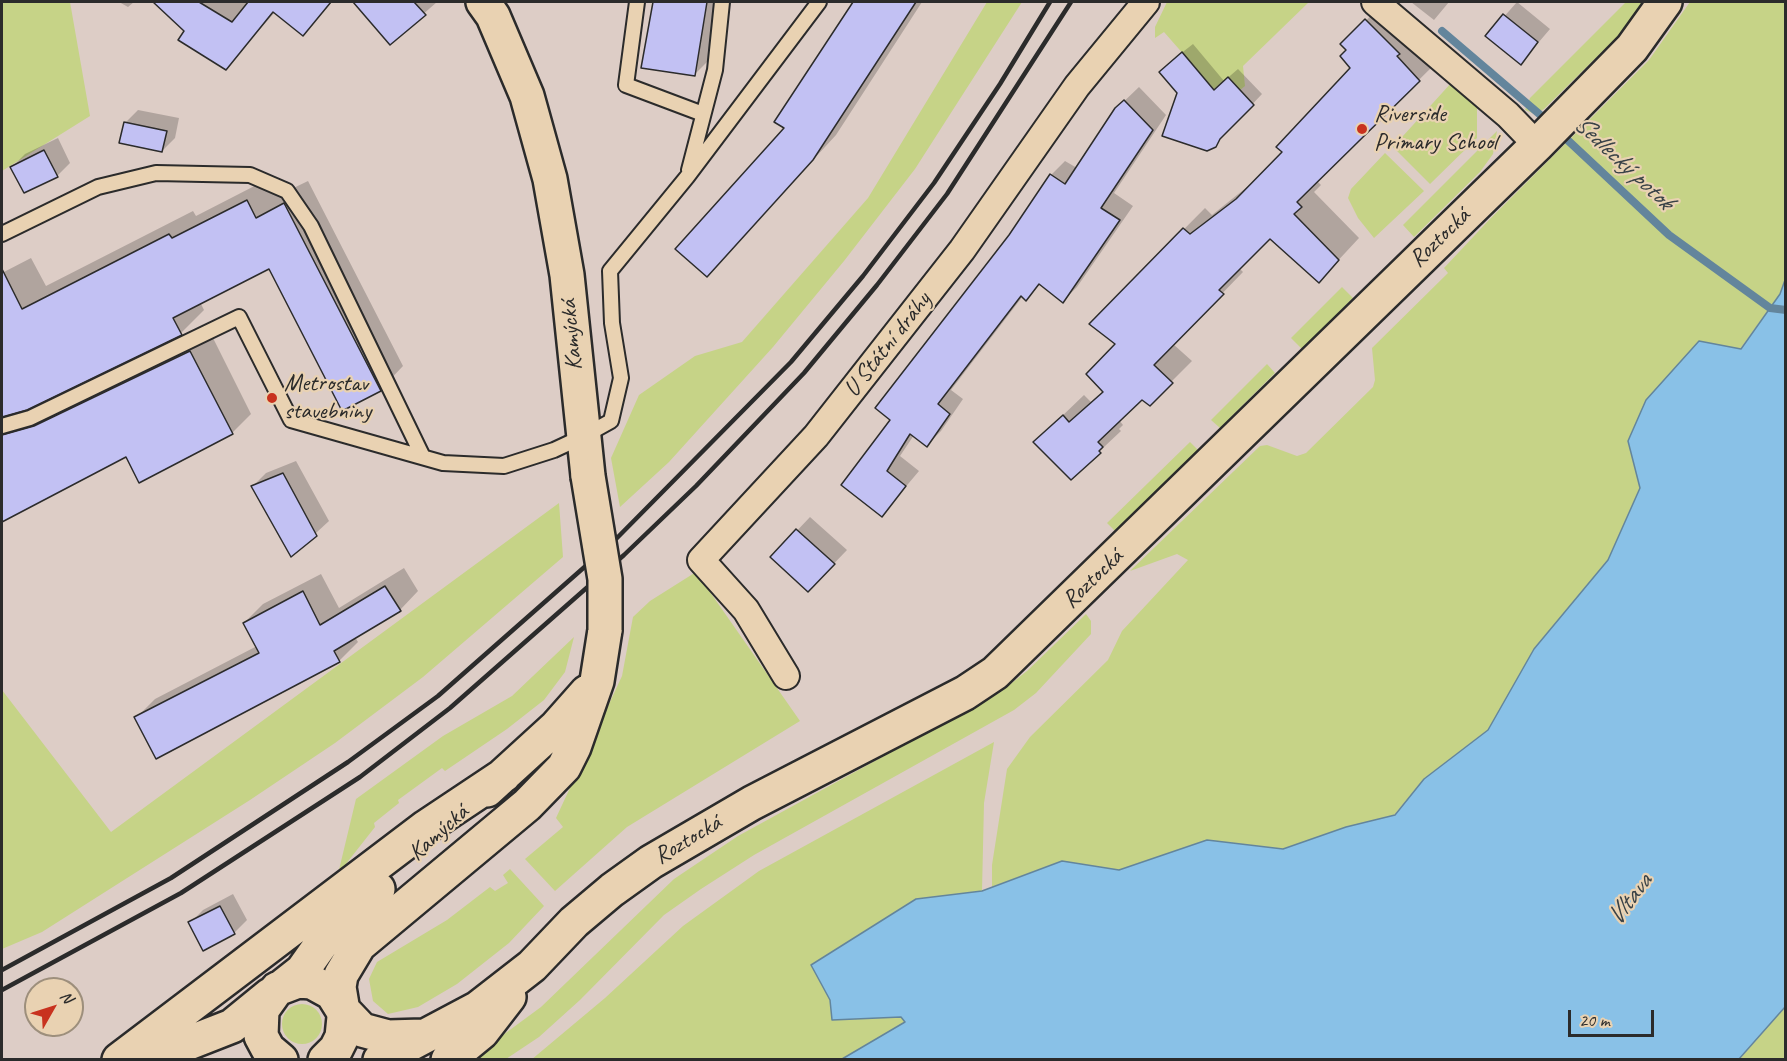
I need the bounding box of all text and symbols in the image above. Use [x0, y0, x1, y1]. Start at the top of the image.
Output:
place label: Riverside Primary School [1374, 101, 1497, 157]
water label: Sedlecký potok [1567, 109, 1679, 217]
marker: Riverside Primary School [1355, 122, 1369, 136]
street label: Roztocká [1404, 202, 1476, 274]
street label: U Státní dráhy [838, 287, 938, 403]
street label: Kamýcká [555, 298, 589, 372]
place label: Metrostav stavebniny [284, 370, 371, 426]
marker: Metrostav stavebniny [265, 391, 279, 405]
street label: Roztocká [1057, 543, 1129, 615]
street label: Kamýcká [403, 799, 475, 867]
street label: Roztocká [649, 809, 727, 871]
water label: Vltava [1601, 868, 1659, 932]
north arrow [24, 977, 84, 1037]
text: N [56, 987, 77, 1007]
scale bar [1571, 998, 1656, 1036]
text: 20 m [1579, 1009, 1610, 1031]

